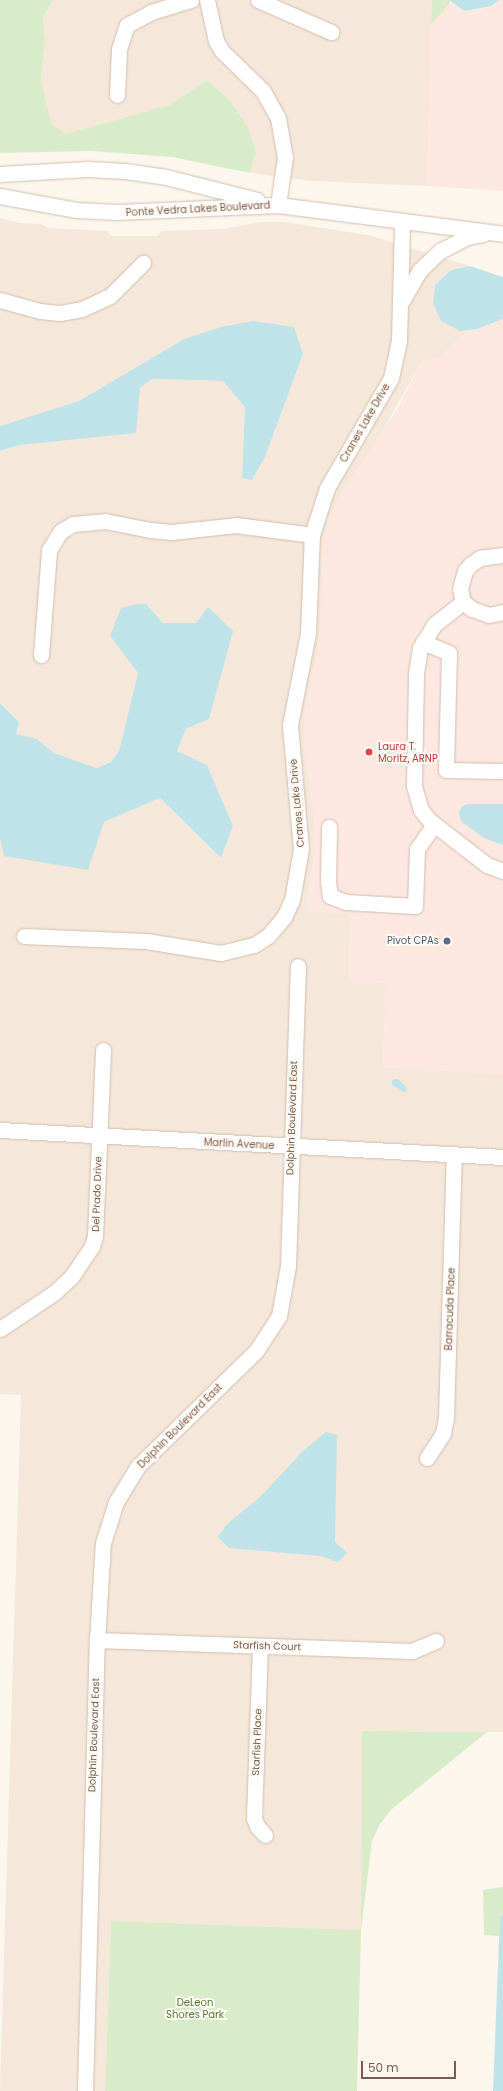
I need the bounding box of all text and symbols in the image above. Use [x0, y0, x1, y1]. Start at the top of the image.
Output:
street label: Ponte Vedra Lakes Boulevard [125, 199, 271, 219]
street label: Cranes Lake Drive [338, 382, 392, 464]
place label: Laura T. Moritz, ARNP [378, 740, 438, 764]
marker: Laura T. Moritz, ARNP [363, 746, 375, 758]
street label: Cranes Lake Drive [287, 758, 307, 848]
place label: Pivot CPAs [387, 935, 439, 947]
marker: Pivot CPAs [442, 936, 452, 946]
street label: Dolphin Boulevard East [284, 1061, 300, 1175]
street label: Marlin Avenue [203, 1136, 275, 1152]
street label: Del Prado Drive [90, 1156, 104, 1232]
street label: Barracuda Place [443, 1267, 457, 1351]
street label: Dolphin Boulevard East [135, 1381, 225, 1471]
street label: Starfish Court [233, 1639, 301, 1653]
street label: Dolphin Boulevard East [86, 1678, 102, 1792]
street label: Starfish Place [250, 1708, 264, 1776]
park label: DeLeon Shores Park [166, 1996, 224, 2020]
scale bar [363, 2053, 458, 2079]
text: 50 m [368, 2059, 399, 2076]

